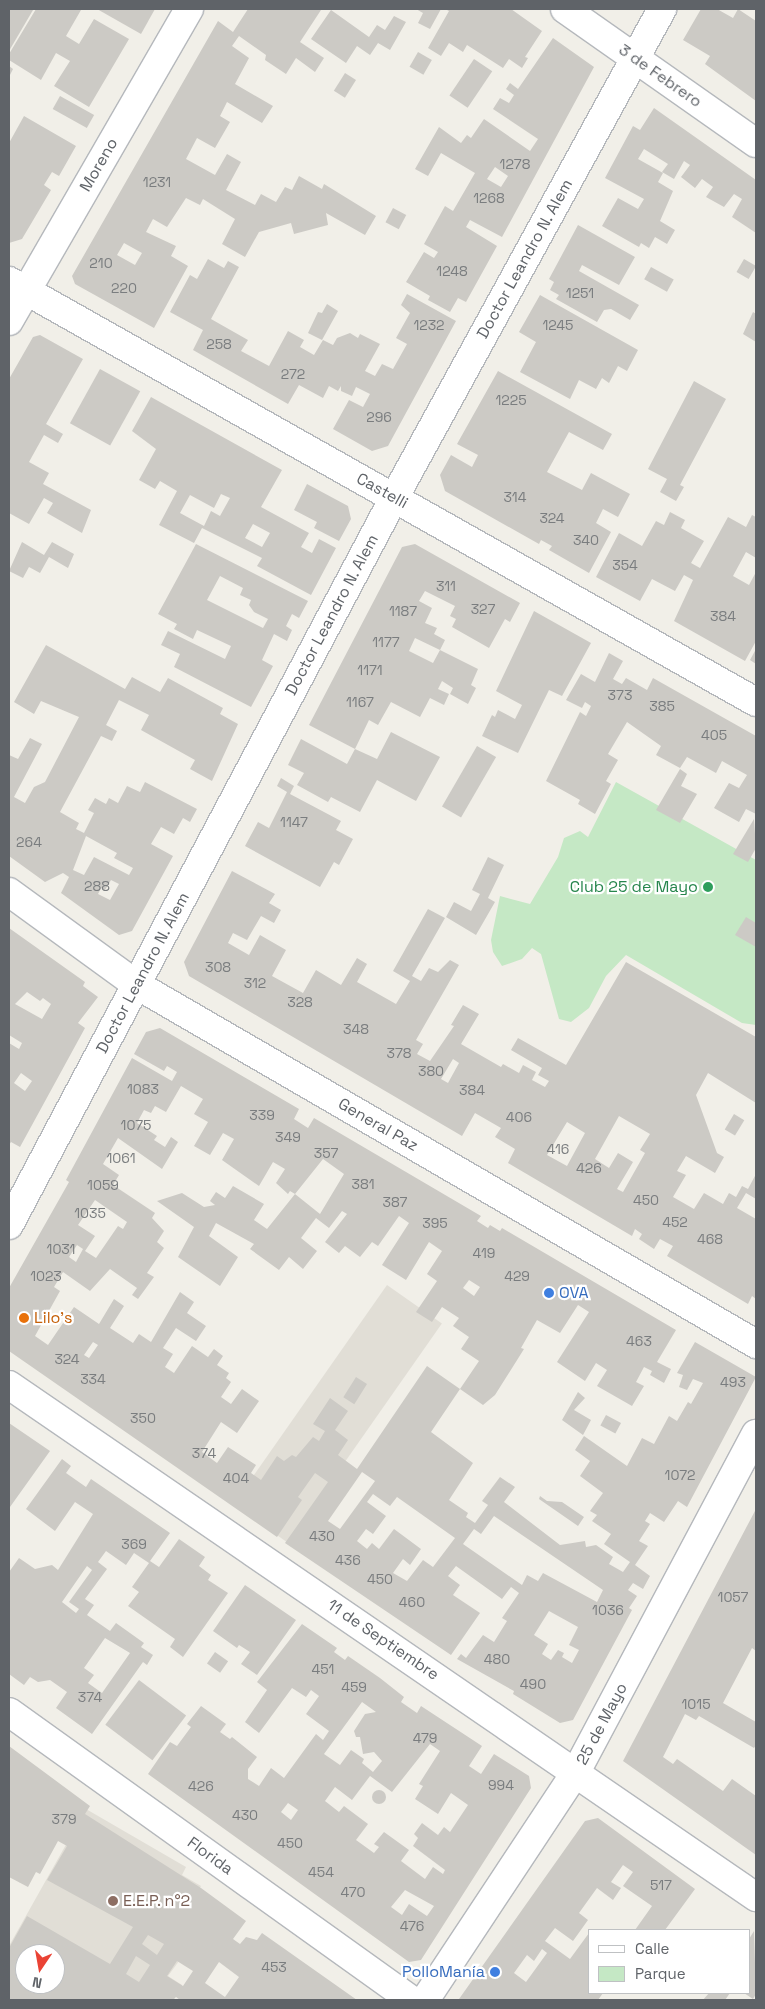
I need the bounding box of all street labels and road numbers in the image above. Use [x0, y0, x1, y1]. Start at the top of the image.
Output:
street label: 3 de Febrero [615, 40, 705, 112]
street label: Moreno [76, 135, 122, 195]
street label: Doctor Leandro N. Alem [473, 176, 577, 342]
street label: Castelli [353, 469, 411, 513]
street label: Doctor Leandro N. Alem [281, 531, 383, 699]
street label: Doctor Leandro N. Alem [92, 889, 194, 1057]
street label: General Paz [335, 1094, 421, 1156]
street label: 11 de Septiembre [323, 1596, 443, 1684]
street label: 25 de Mayo [572, 1680, 632, 1768]
street label: Florida [183, 1833, 237, 1879]

